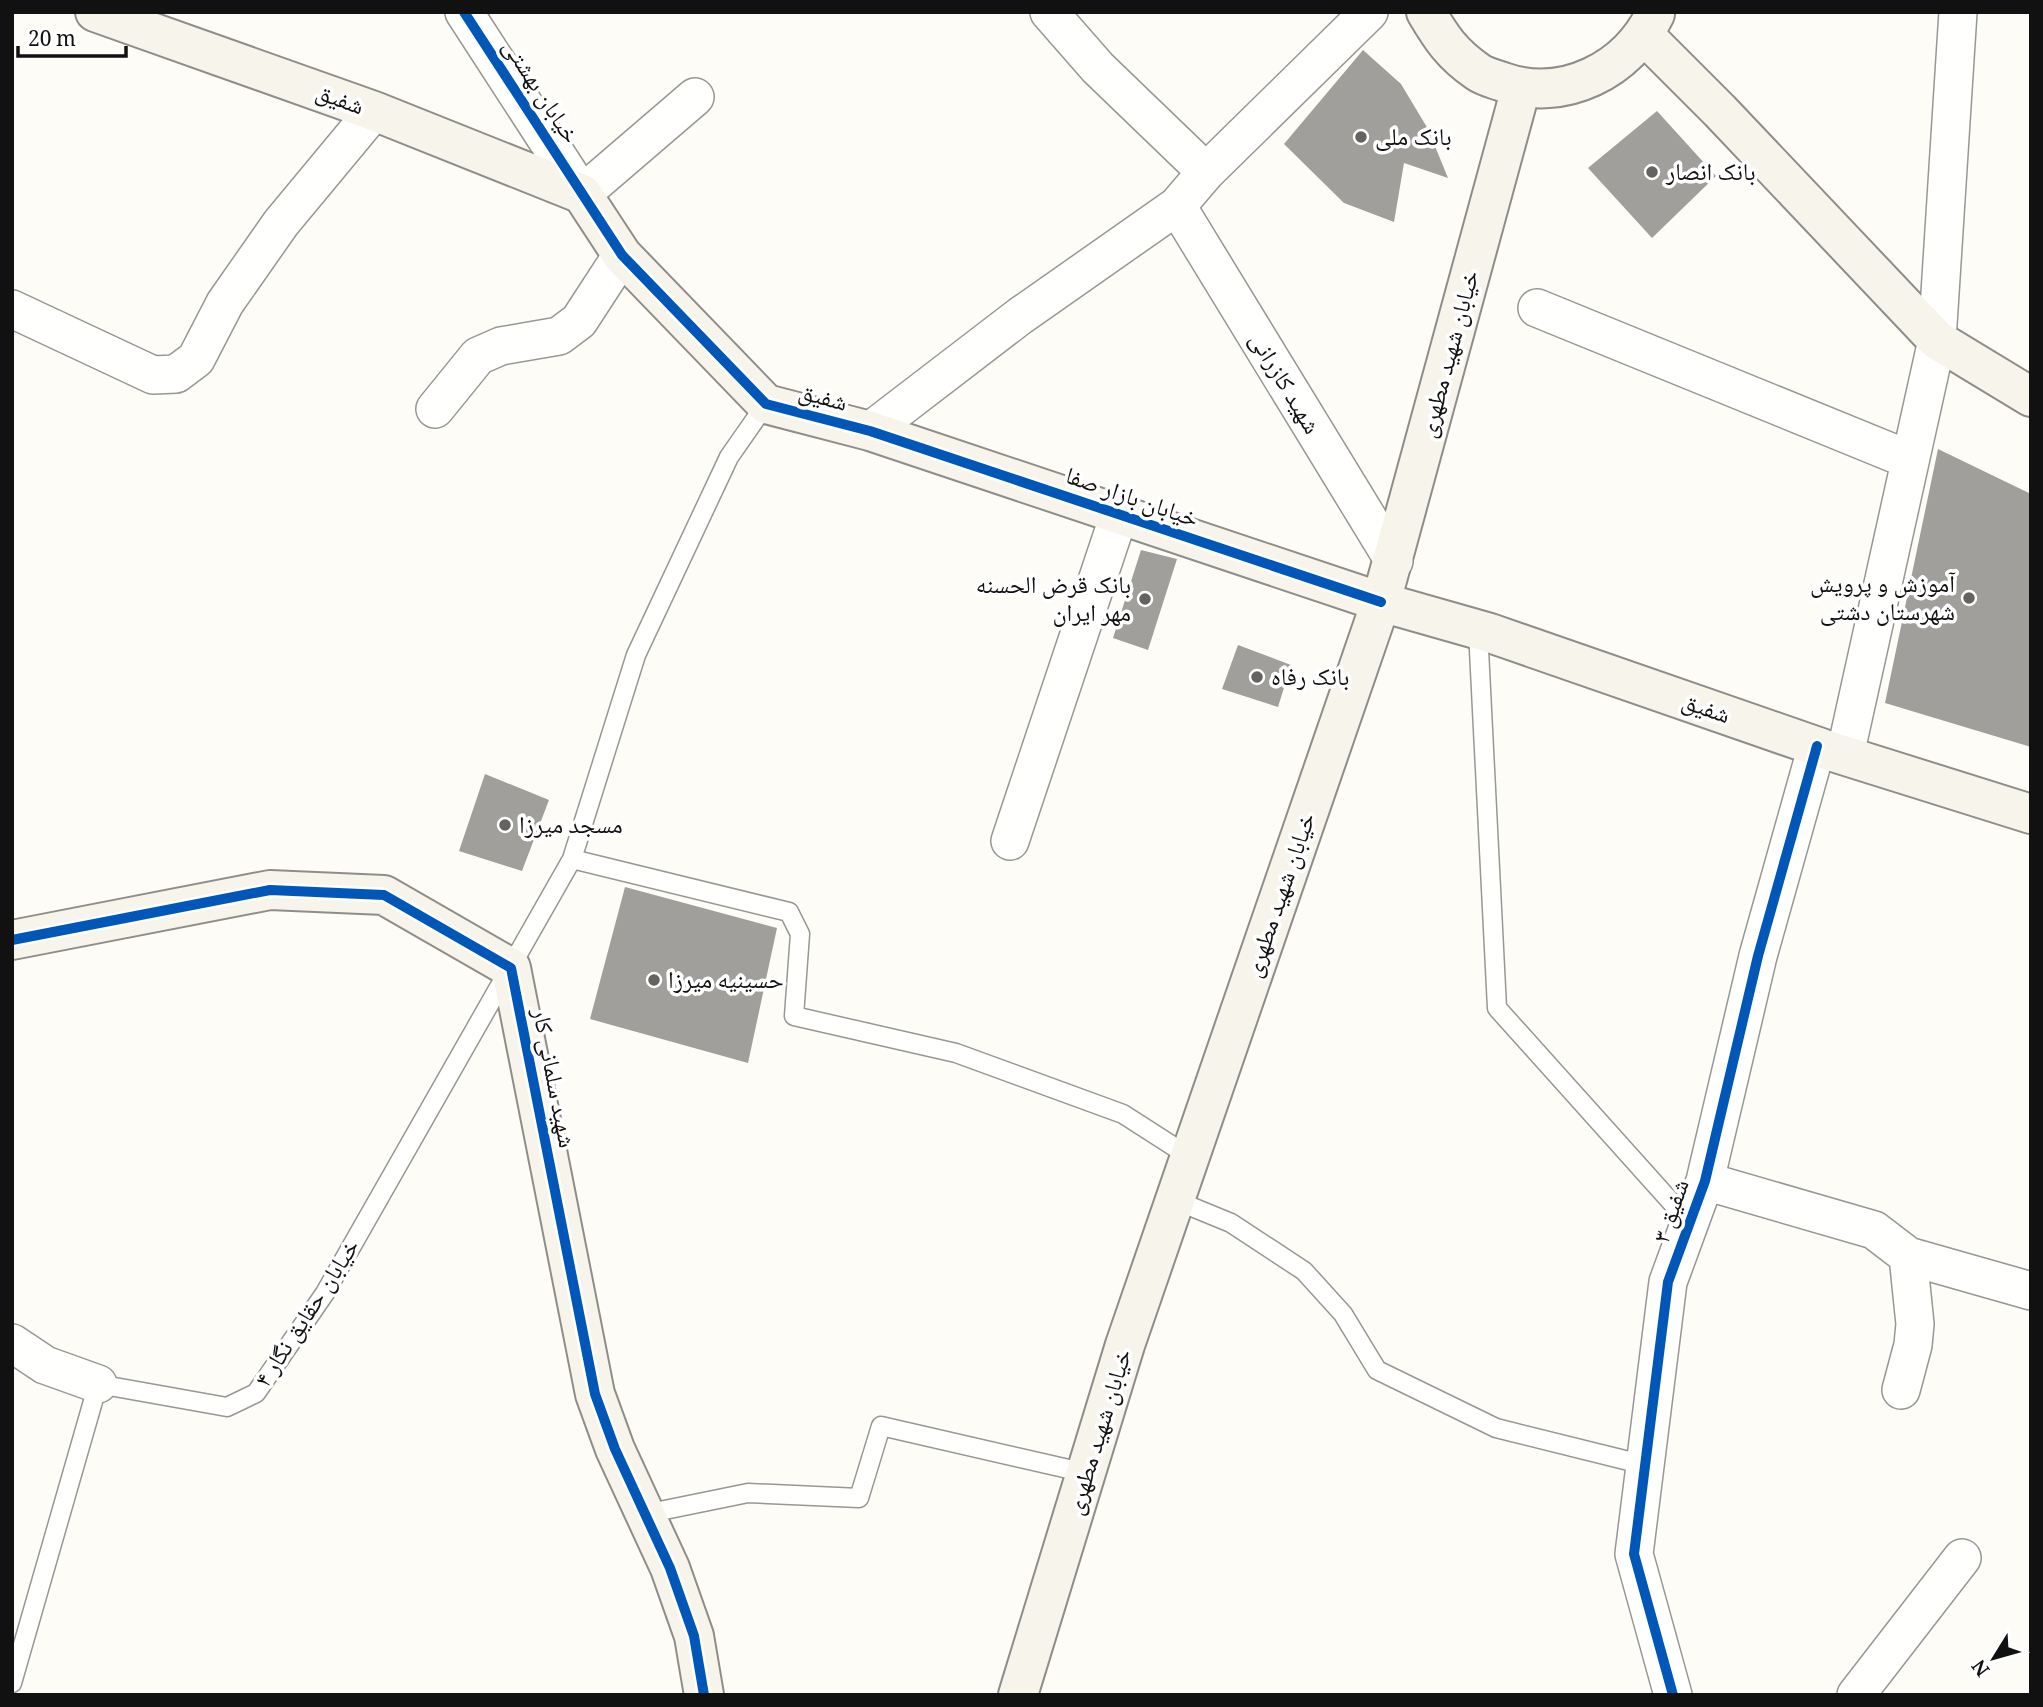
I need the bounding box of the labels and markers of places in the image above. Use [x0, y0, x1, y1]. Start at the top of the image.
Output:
place label: بانک ملی [1375, 119, 1452, 160]
marker: بانک ملی [1353, 129, 1369, 145]
place label: بانک انصار [1665, 154, 1756, 195]
marker: بانک انصار [1644, 164, 1660, 180]
place label: آموزش و پرویش شهرستان دشتی [1810, 566, 1956, 635]
place label: بانک قرض الحسنه مهر ایران [976, 567, 1131, 636]
marker: آموزش و پرویش شهرستان دشتی [1961, 590, 1977, 606]
marker: بانک قرض الحسنه مهر ایران [1137, 591, 1153, 607]
place label: بانک رفاه [1271, 659, 1349, 700]
marker: بانک رفاه [1249, 669, 1265, 685]
place label: مسجد میرزا [519, 807, 623, 848]
marker: مسجد میرزا [497, 817, 513, 833]
place label: حسینیه میرزا [668, 962, 784, 1003]
marker: حسینیه میرزا [646, 972, 662, 988]

